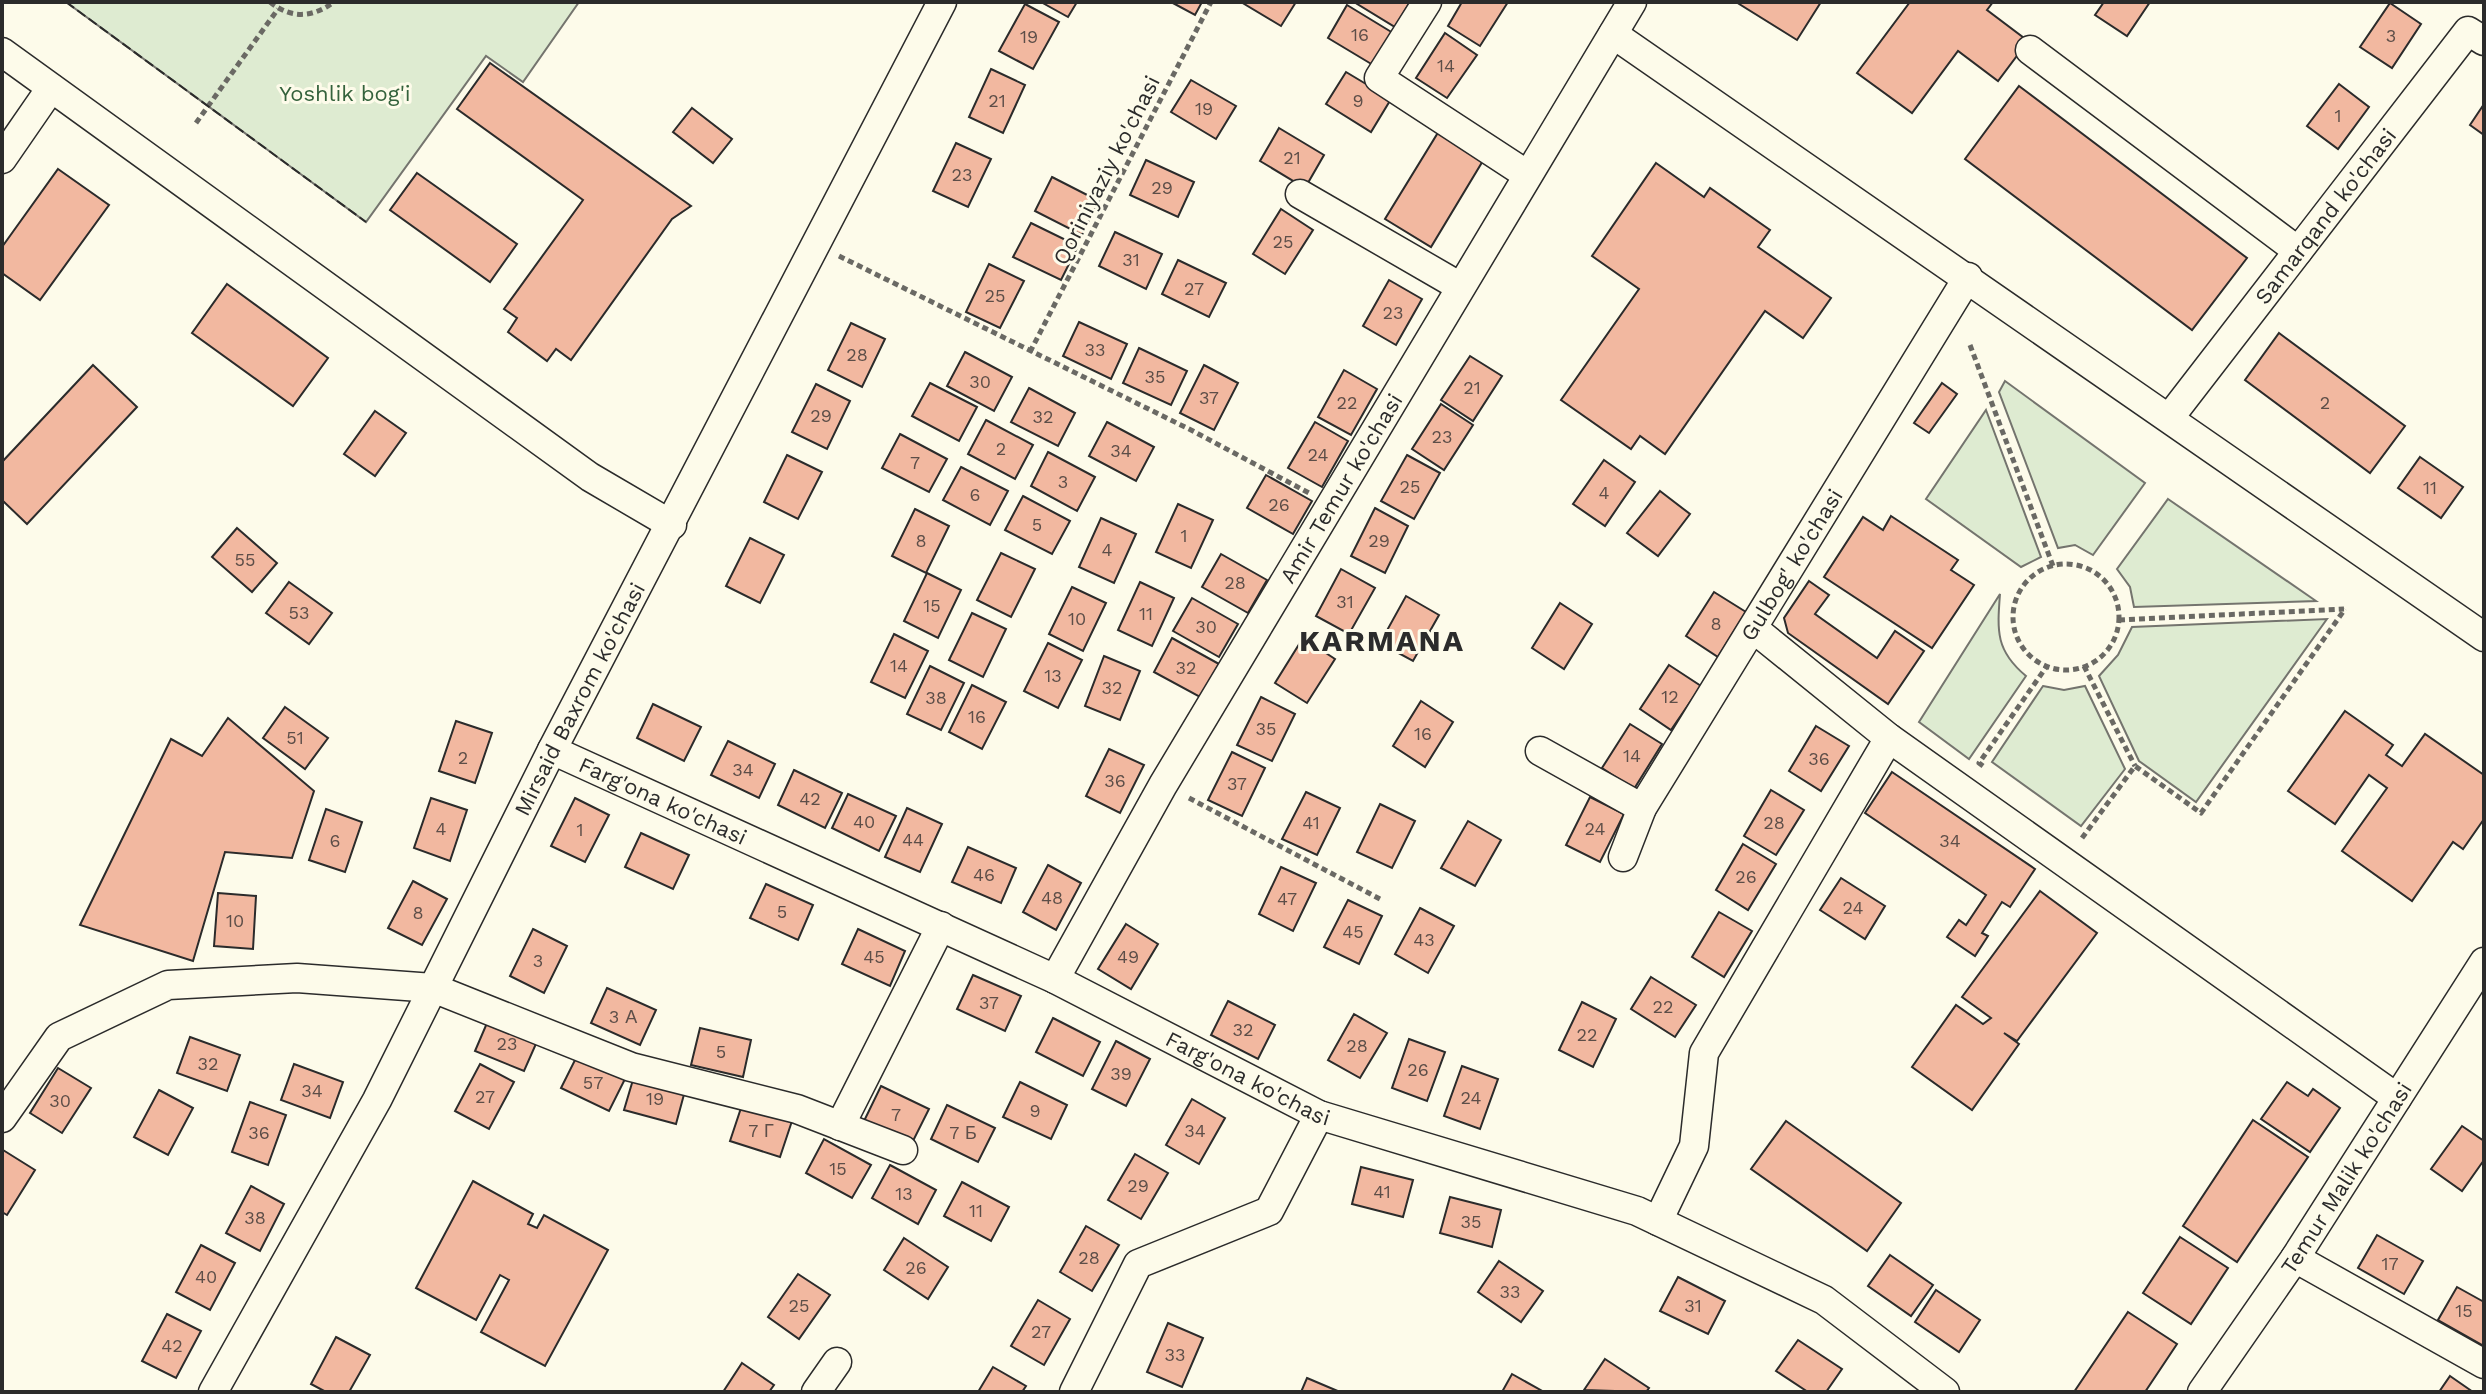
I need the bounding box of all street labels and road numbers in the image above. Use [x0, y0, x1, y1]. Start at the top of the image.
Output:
street label: Qoriniyaziy ko'chasi [1048, 72, 1165, 269]
street label: Samarqand ko'chasi [2250, 124, 2401, 309]
street label: Amir Temur ko'chasi [1275, 389, 1408, 588]
street label: Gulbog' ko'chasi [1736, 485, 1848, 645]
street label: Mirsaid Baxrom ko'chasi [509, 579, 650, 820]
street label: Farg'ona ko'chasi [575, 752, 751, 850]
street label: Farg'ona ko'chasi [1162, 1026, 1333, 1131]
street label: Temur Malik ko'chasi [2276, 1078, 2417, 1279]

